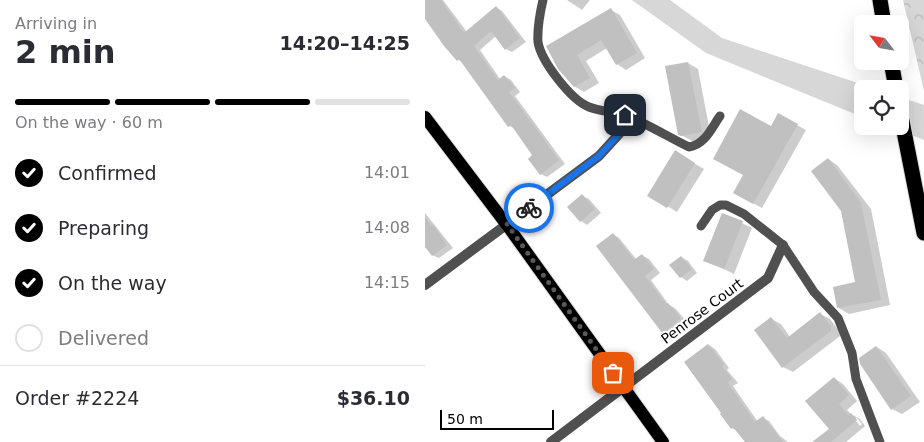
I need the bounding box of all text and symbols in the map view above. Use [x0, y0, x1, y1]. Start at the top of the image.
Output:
text: Arriving in [15, 14, 97, 33]
north arrow [854, 15, 909, 70]
map controls [854, 15, 909, 135]
text: 14:20–14:25 [280, 32, 410, 54]
text: 2 min [15, 33, 116, 71]
button: locate [854, 80, 909, 135]
pin [604, 94, 646, 136]
icon: home [611, 101, 639, 129]
text: On the way · 60 m [15, 113, 163, 132]
icon: check [15, 159, 43, 187]
text: Confirmed [58, 162, 157, 184]
text: 14:01 [364, 163, 410, 182]
courier [504, 183, 554, 233]
icon: bike [515, 194, 543, 222]
icon: check [15, 214, 43, 242]
text: Preparing [58, 217, 149, 239]
text: 14:08 [364, 218, 410, 237]
icon: check [15, 269, 43, 297]
text: On the way [58, 272, 167, 294]
text: 14:15 [364, 273, 410, 292]
street label: Penrose Court [658, 275, 746, 347]
text: Delivered [58, 327, 149, 349]
pin [592, 352, 634, 394]
icon: bag [599, 359, 627, 387]
text: Order #2224 [15, 387, 139, 409]
text: $36.10 [337, 387, 410, 409]
scale bar [440, 407, 554, 430]
text: 50 m [447, 411, 483, 427]

